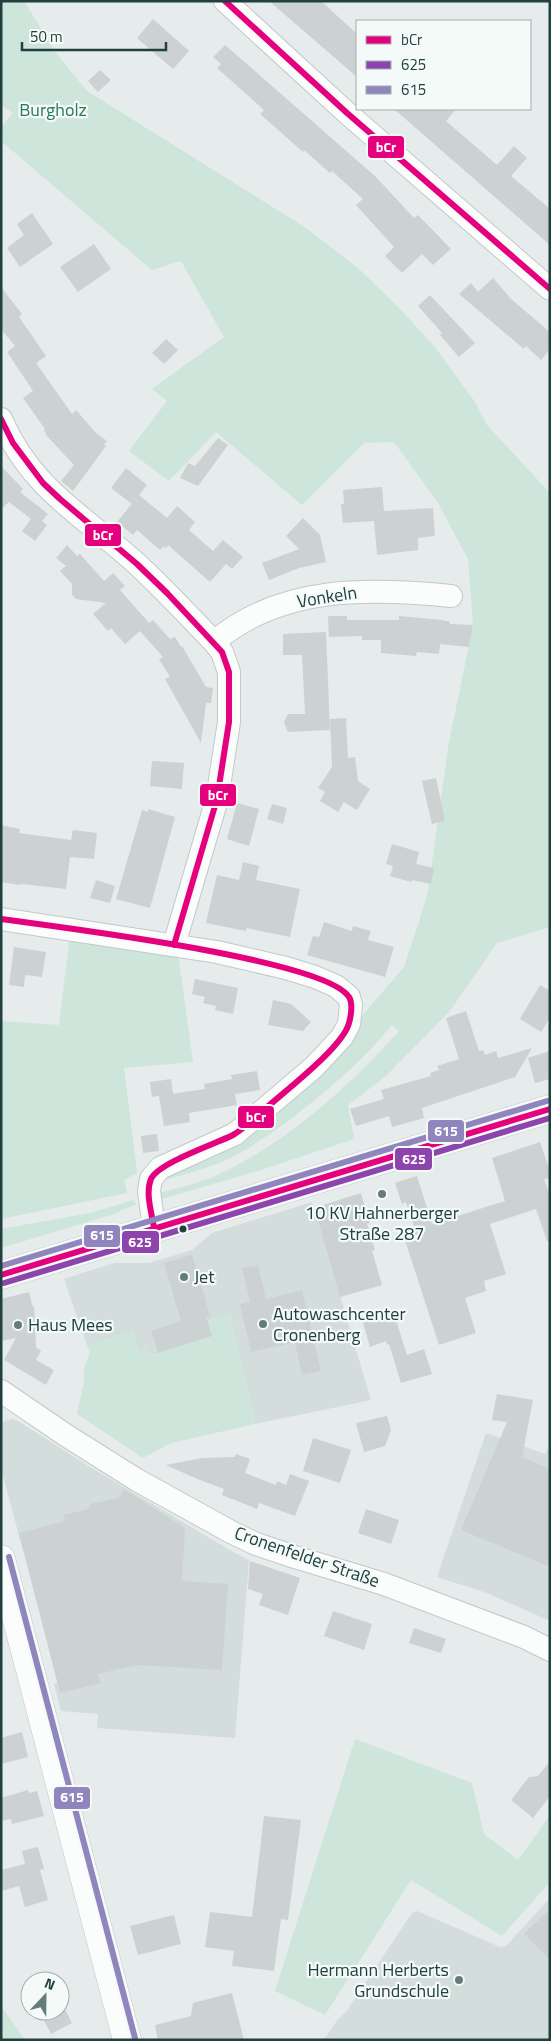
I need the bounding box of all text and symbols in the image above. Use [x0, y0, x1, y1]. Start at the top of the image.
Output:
scale bar [22, 20, 166, 52]
legend [356, 20, 531, 110]
text: 50 m [30, 25, 63, 48]
text: bCr [401, 28, 422, 51]
text: 625 [401, 53, 426, 76]
text: 615 [401, 78, 426, 101]
park label: Burgholz [19, 96, 87, 123]
line badge: bCr [367, 135, 405, 159]
text: bCr [376, 136, 396, 157]
line badge: bCr [84, 523, 122, 547]
text: bCr [93, 524, 113, 545]
street label: Vonkeln [295, 578, 359, 615]
line badge: bCr [199, 783, 237, 807]
text: bCr [208, 784, 228, 805]
line badge: bCr [237, 1105, 275, 1129]
text: bCr [246, 1106, 266, 1127]
line badge: 615 [427, 1119, 465, 1143]
text: 615 [434, 1120, 458, 1141]
line badge: 625 [394, 1147, 433, 1171]
text: 625 [402, 1148, 426, 1169]
marker: 10 KV Hahnerberger Straße 287 [376, 1188, 388, 1200]
place label: 10 KV Hahnerberger Straße 287 [305, 1199, 459, 1247]
line badge: 615 [83, 1224, 121, 1248]
text: 615 [90, 1224, 114, 1245]
unlabelled marker [178, 1224, 188, 1234]
line badge: 625 [121, 1230, 160, 1254]
text: 625 [128, 1231, 152, 1252]
place label: Jet [194, 1263, 215, 1290]
marker: Jet [178, 1271, 190, 1283]
place label: Autowaschcenter Cronenberg [273, 1300, 406, 1348]
place label: Haus Mees [28, 1311, 113, 1338]
marker: Autowaschcenter Cronenberg [257, 1318, 269, 1330]
marker: Haus Mees [12, 1319, 24, 1331]
street label: Cronenfelder Straße [231, 1519, 383, 1594]
line badge: 615 [53, 1786, 91, 1810]
text: 615 [60, 1786, 84, 1807]
place label: Hermann Herberts Grundschule [307, 1956, 449, 2004]
north arrow [20, 1971, 70, 2021]
text: N [42, 1972, 58, 1995]
marker: Hermann Herberts Grundschule [453, 1974, 465, 1986]

